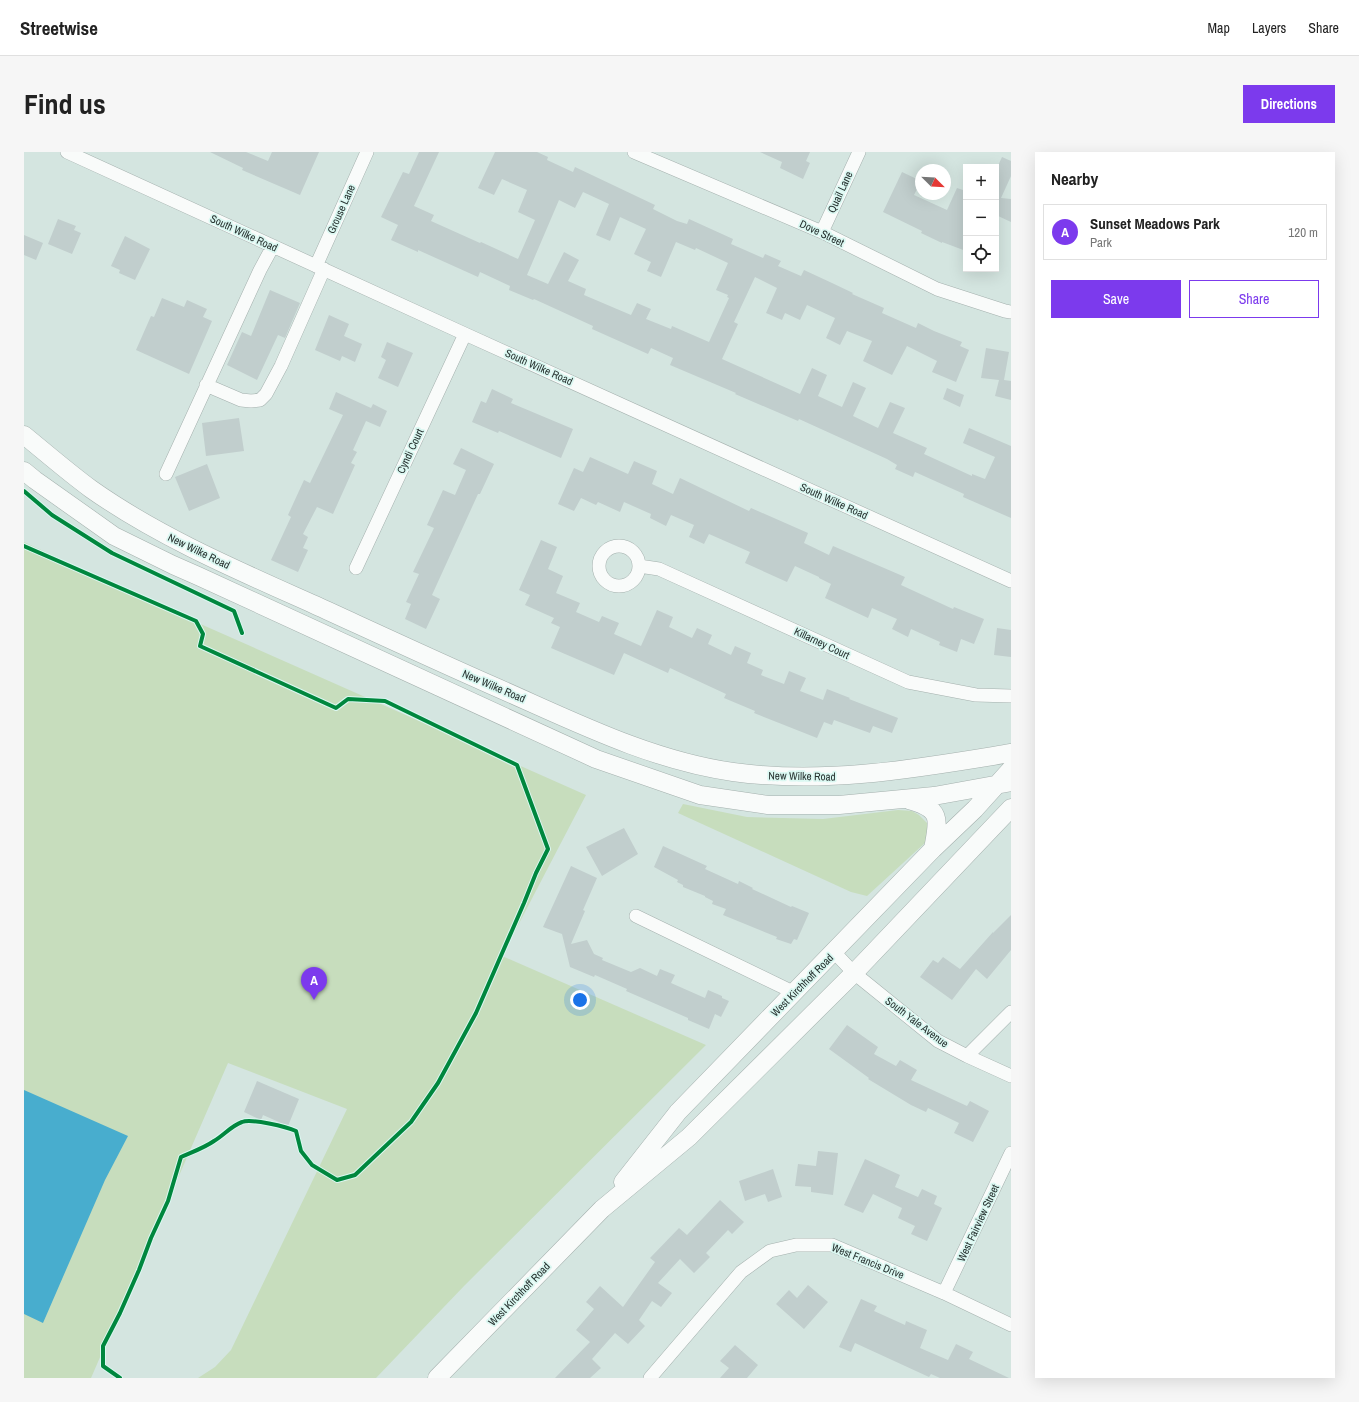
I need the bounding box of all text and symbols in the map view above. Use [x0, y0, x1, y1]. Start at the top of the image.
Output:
text: Streetwise [20, 15, 98, 41]
text: Map [1208, 19, 1230, 37]
text: Layers [1252, 19, 1286, 37]
text: Share [1308, 19, 1339, 37]
text: Find us [24, 85, 106, 123]
button: Directions [1243, 85, 1335, 123]
north arrow [915, 164, 951, 200]
map controls [963, 164, 999, 272]
button: + [963, 164, 999, 200]
text: Nearby [1051, 167, 1098, 190]
street label: Quail Lane [824, 169, 856, 215]
street label: Grouse Lane [324, 182, 358, 236]
button: − [963, 200, 999, 236]
street label: South Wilke Road [208, 211, 280, 255]
text: Sunset Meadows Park [1090, 213, 1220, 234]
street label: Dove Street [797, 217, 847, 250]
text: A [1061, 224, 1069, 241]
text: 120 m [1288, 224, 1318, 241]
text: Park [1090, 234, 1112, 251]
button: locate [963, 236, 999, 272]
button: Save [1051, 280, 1181, 318]
button: Share [1189, 280, 1319, 318]
street label: South Wilke Road [503, 346, 575, 388]
street label: Cyndi Court [393, 426, 427, 476]
street label: South Wilke Road [798, 480, 870, 522]
street label: New Wilke Road [166, 530, 232, 572]
street label: Killarney Court [792, 624, 852, 662]
street label: New Wilke Road [460, 666, 528, 706]
street label: New Wilke Road [768, 768, 836, 784]
street label: West Kirchhoff Road [768, 951, 836, 1019]
pin: A [301, 967, 327, 1000]
your location [570, 990, 590, 1010]
street label: South Yale Avenue [883, 994, 951, 1050]
street label: West Fairview Street [954, 1182, 1002, 1264]
street label: West Francis Drive [830, 1240, 906, 1282]
street label: West Kirchhoff Road [485, 1259, 553, 1329]

